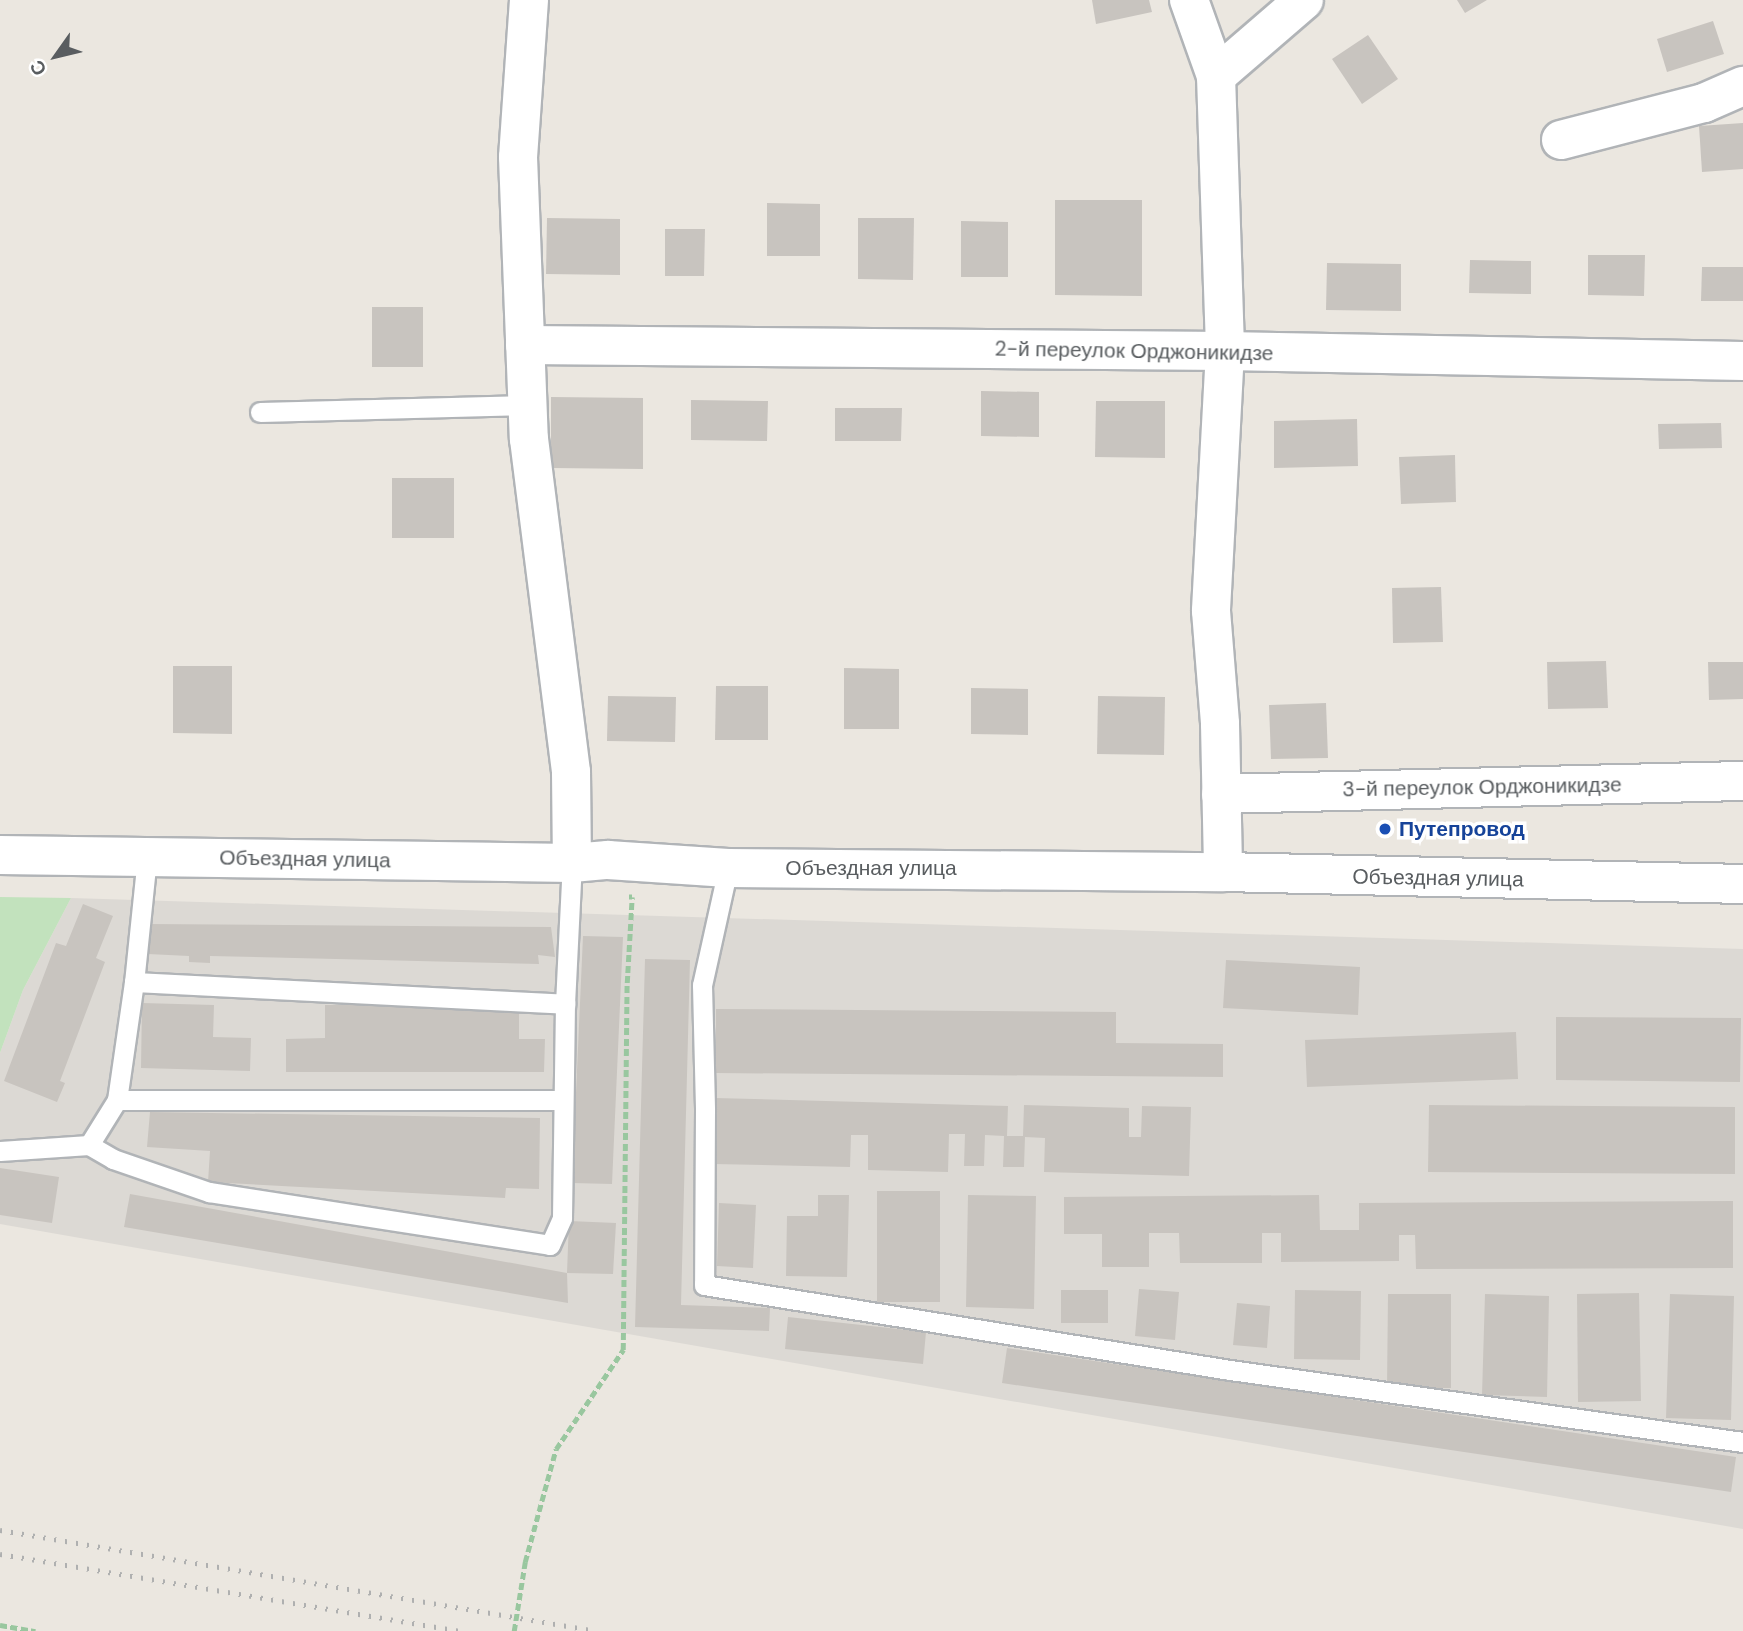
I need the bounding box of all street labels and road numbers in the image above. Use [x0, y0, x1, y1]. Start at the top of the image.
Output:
street label: 2-й переулок Орджоникидзе [994, 336, 1274, 366]
street label: 3-й переулок Орджоникидзе [1342, 772, 1622, 802]
street label: Объездная улица [219, 845, 391, 873]
street label: Объездная улица [785, 855, 957, 881]
street label: Объездная улица [1352, 864, 1524, 892]

